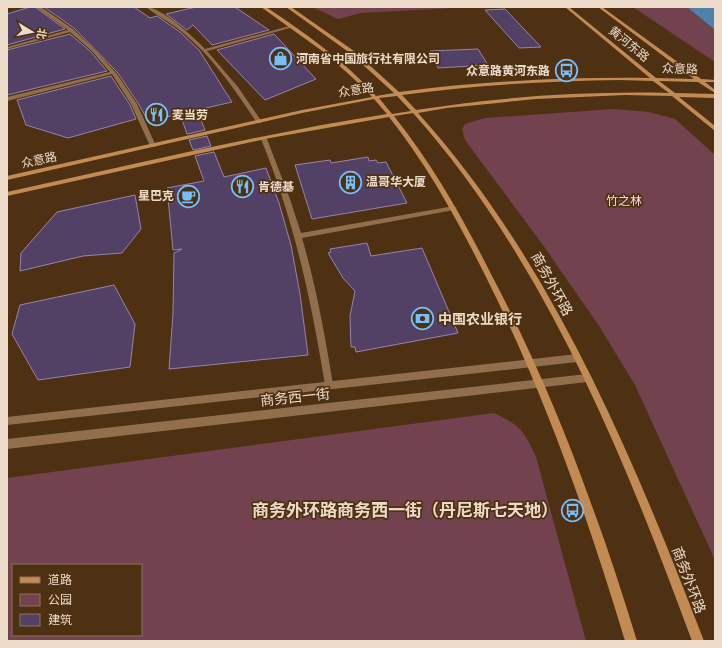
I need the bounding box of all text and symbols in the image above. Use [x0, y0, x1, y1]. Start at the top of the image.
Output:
north arrow [12, 12, 52, 52]
street label: 黄河东路 [606, 23, 652, 65]
text: 北 [35, 27, 49, 40]
shop icon: 河南省中国旅行社有限公司 [268, 46, 294, 72]
place label: 河南省中国旅行社有限公司 [296, 52, 440, 66]
bus stop icon: 众意路黄河东路 [553, 58, 579, 84]
street label: 众意路 [662, 61, 698, 77]
place label: 众意路黄河东路 [466, 64, 550, 78]
street label: 众意路 [337, 80, 375, 100]
restaurant icon: 麦当劳 [143, 102, 169, 128]
place label: 麦当劳 [172, 108, 208, 122]
street label: 众意路 [20, 149, 58, 171]
building icon: 温哥华大厦 [338, 169, 364, 195]
restaurant icon: 肯德基 [229, 174, 255, 200]
place label: 温哥华大厦 [366, 175, 426, 189]
place label: 肯德基 [258, 180, 294, 194]
cafe icon: 星巴克 [176, 183, 202, 209]
place label: 星巴克 [138, 189, 174, 203]
park label: 竹之林 [606, 194, 642, 208]
street label: 商务外环路 [528, 250, 576, 318]
bank icon: 中国农业银行 [409, 306, 435, 332]
place label: 中国农业银行 [438, 311, 522, 327]
street label: 商务西一街 [259, 385, 331, 409]
bus stop icon: 商务外环路商务西一街（丹尼斯七天地） [560, 497, 586, 523]
place label: 商务外环路商务西一街（丹尼斯七天地） [252, 500, 558, 520]
street label: 商务外环路 [669, 544, 709, 616]
legend [12, 564, 142, 636]
text: 道路 [48, 573, 72, 587]
text: 公园 [48, 593, 72, 607]
text: 建筑 [48, 613, 72, 627]

